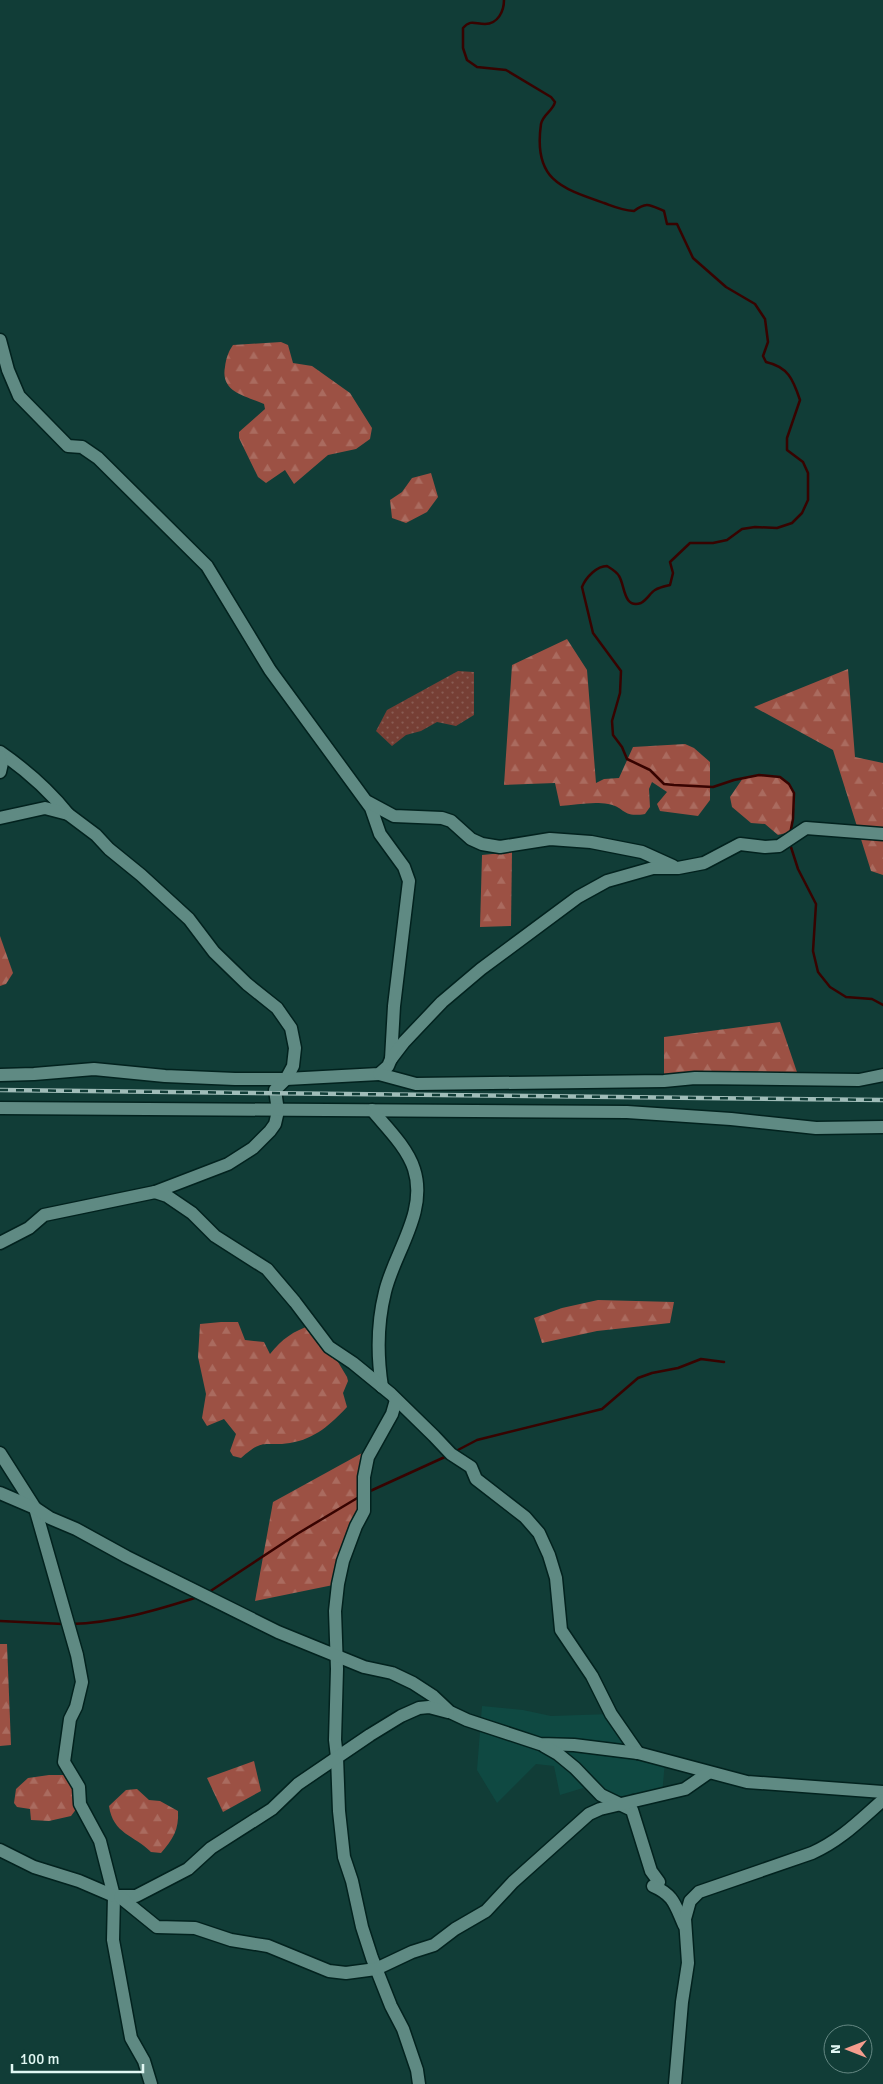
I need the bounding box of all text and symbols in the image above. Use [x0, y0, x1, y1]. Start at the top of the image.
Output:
north arrow [823, 2024, 873, 2074]
scale bar [12, 2042, 144, 2074]
text: N [827, 2044, 844, 2054]
text: 100 m [20, 2050, 60, 2068]

